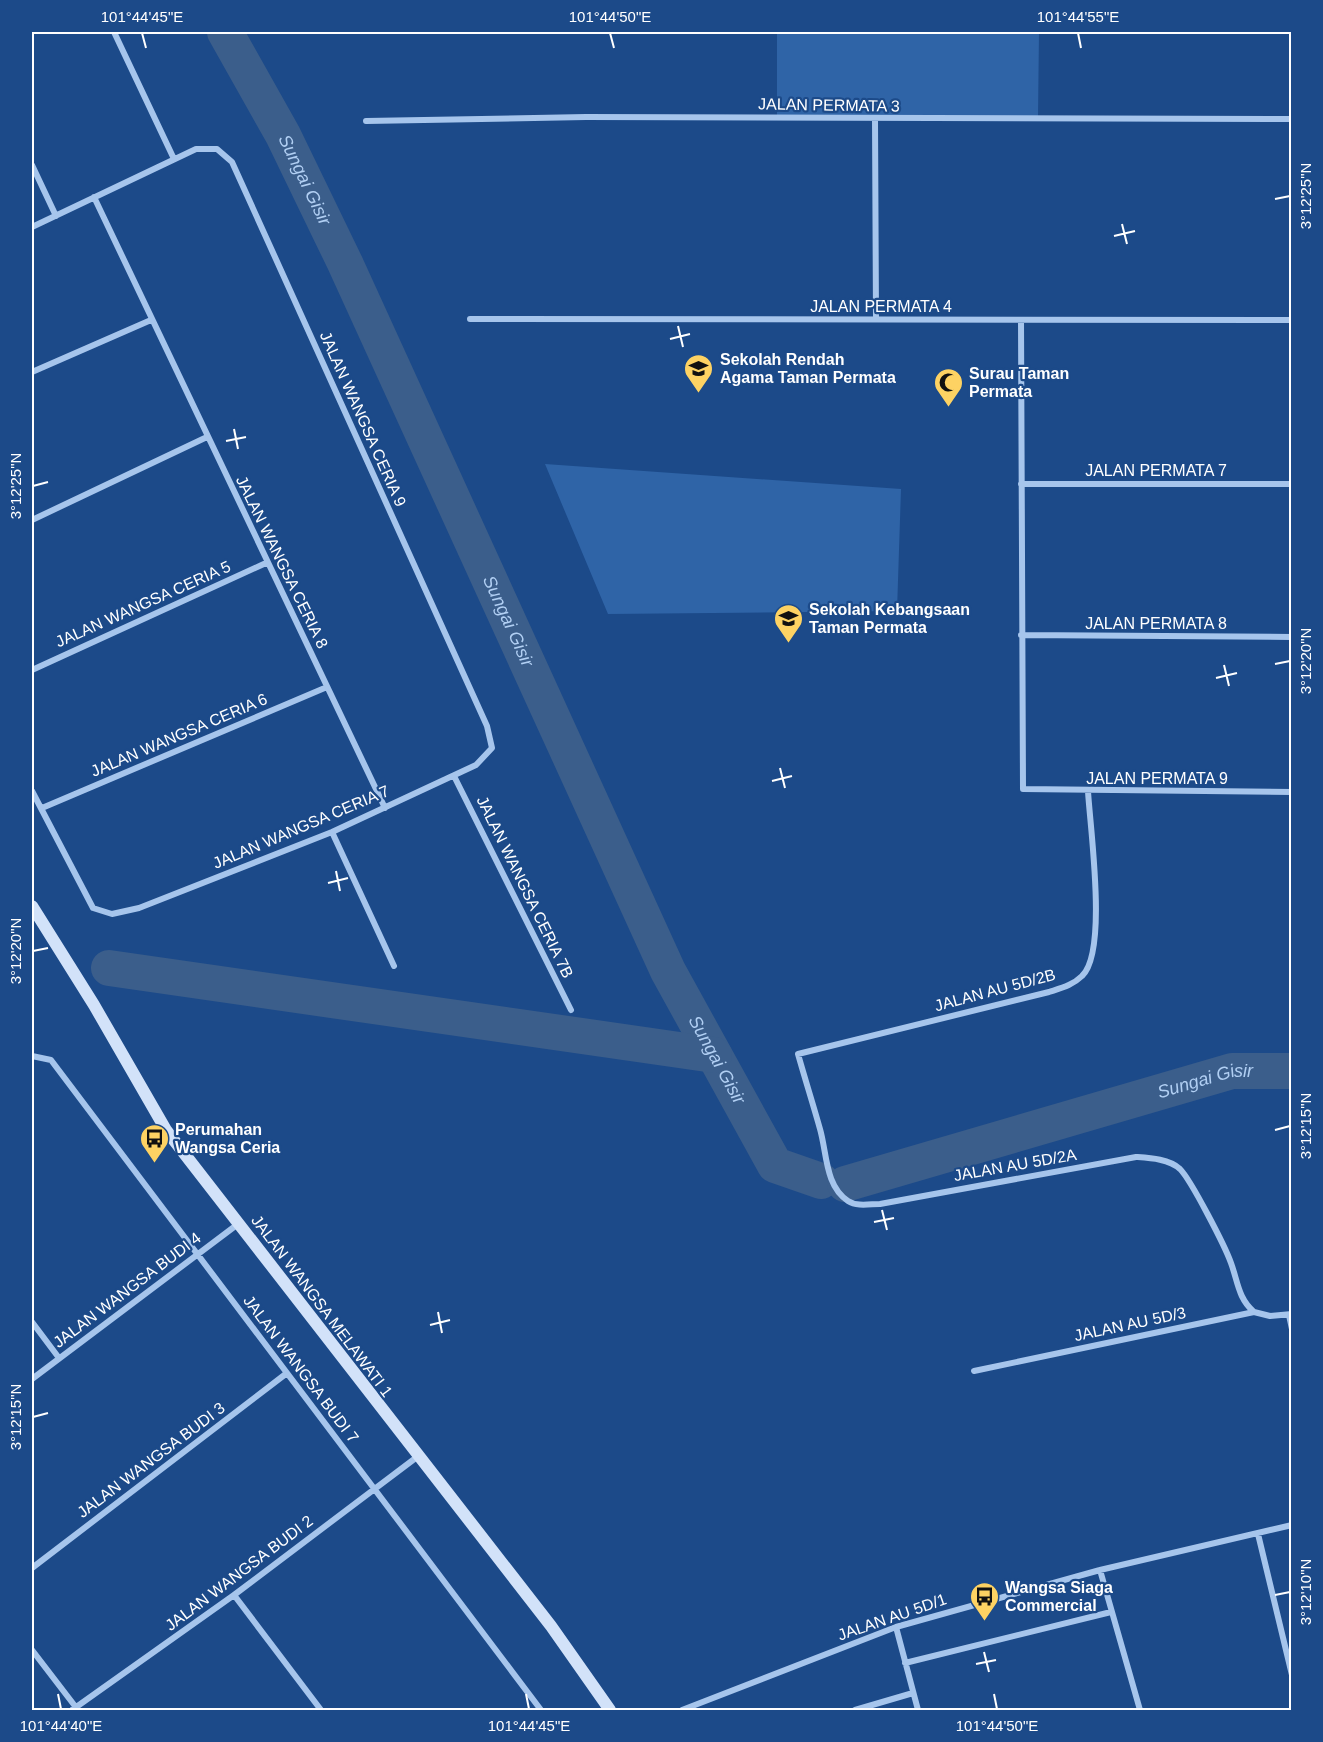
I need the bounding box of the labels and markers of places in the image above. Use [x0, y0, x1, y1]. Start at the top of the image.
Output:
place label: Sekolah Rendah Agama Taman Permata [720, 351, 896, 386]
school or university icon: Sekolah Rendah Agama Taman Permata [683, 352, 715, 394]
place label: Surau Taman Permata [969, 365, 1069, 400]
mosque icon: Surau Taman Permata [932, 366, 964, 408]
place label: Sekolah Kebangsaan Taman Permata [809, 601, 970, 636]
school or university icon: Sekolah Kebangsaan Taman Permata [772, 602, 804, 644]
place label: Perumahan Wangsa Ceria [175, 1121, 280, 1156]
bus stop icon: Perumahan Wangsa Ceria [138, 1122, 170, 1164]
place label: Wangsa Siaga Commercial [1005, 1579, 1113, 1614]
bus stop icon: Wangsa Siaga Commercial [968, 1580, 1000, 1622]

